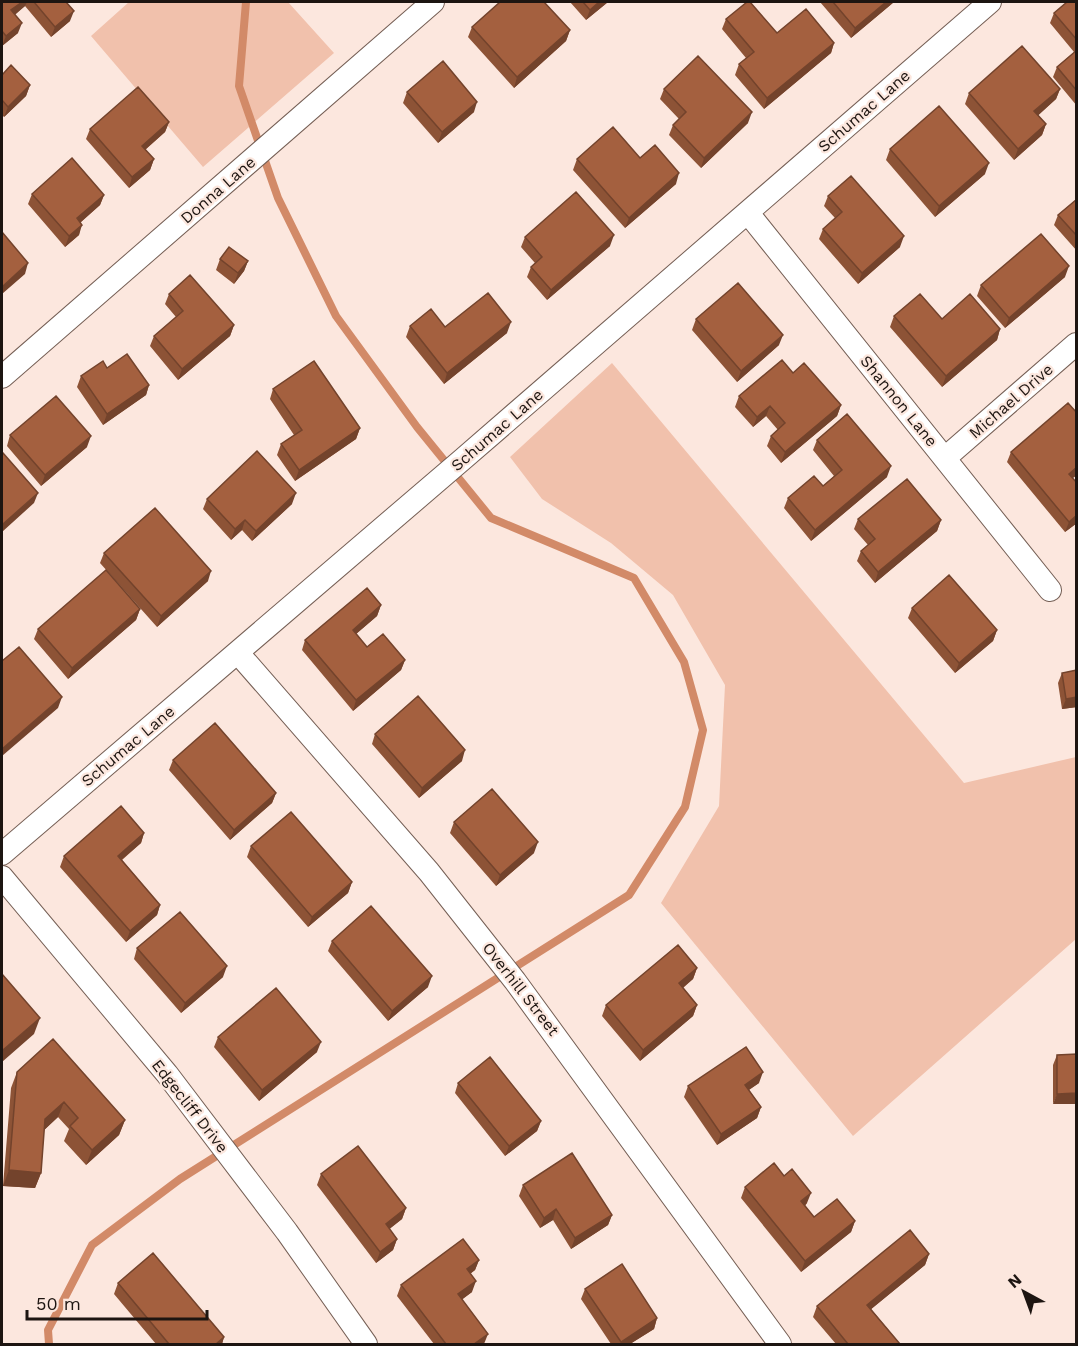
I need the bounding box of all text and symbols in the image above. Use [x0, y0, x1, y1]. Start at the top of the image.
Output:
street label: Schumac Lane [814, 66, 914, 156]
street label: Donna Lane [177, 152, 259, 228]
street label: Shannon Lane [856, 352, 942, 450]
street label: Michael Drive [965, 359, 1057, 443]
street label: Schumac Lane [447, 385, 547, 475]
street label: Schumac Lane [78, 702, 178, 790]
street label: Overhill Street [479, 939, 563, 1040]
street label: Edgecliff Drive [148, 1056, 232, 1156]
north arrow [994, 1262, 1054, 1322]
text: N [1004, 1270, 1025, 1292]
scale bar [27, 1283, 207, 1321]
text: 50 m [36, 1293, 81, 1314]

